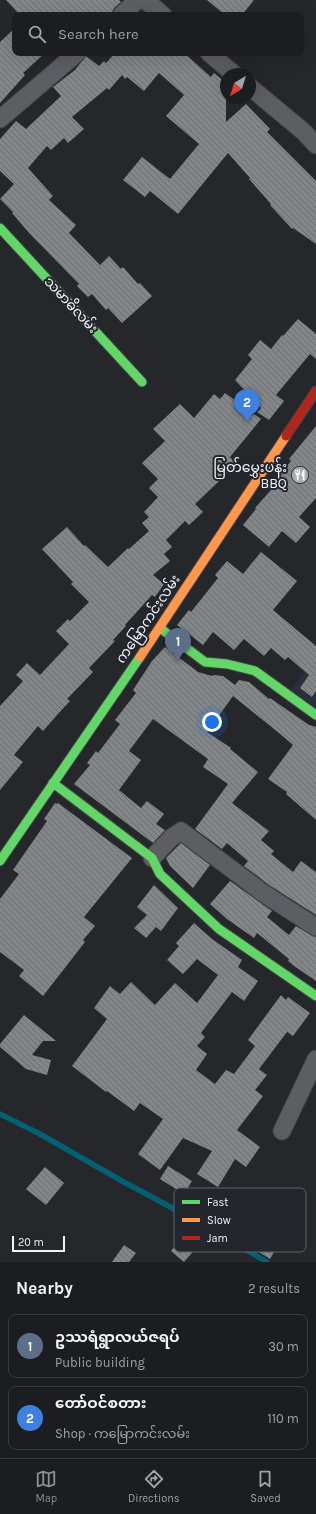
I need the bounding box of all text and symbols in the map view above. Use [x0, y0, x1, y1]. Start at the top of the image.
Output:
search box [12, 12, 304, 56]
icon: search [26, 23, 48, 45]
text: Search here [58, 25, 139, 43]
north arrow [220, 68, 256, 104]
street label: သမာဓိလမ်း [41, 272, 103, 337]
pin: 2 [234, 389, 260, 422]
place label: မြတ်မွှေးပန်း BBQ [213, 457, 287, 492]
restaurant icon: မြတ်မွှေးပန်း BBQ [290, 465, 310, 485]
street label: ကမြောကင်းလမ်း [110, 570, 186, 668]
pin: 1 [165, 628, 191, 661]
your location [202, 712, 222, 732]
legend [174, 1188, 306, 1252]
text: Fast [207, 1196, 228, 1209]
text: Slow [207, 1214, 231, 1227]
text: Jam [207, 1232, 228, 1245]
scale bar [12, 1234, 65, 1253]
text: 20 m [18, 1236, 44, 1249]
text: Nearby [16, 1278, 73, 1298]
text: 2 results [248, 1281, 300, 1296]
text: ဥဿရံရွာလယ်ဇရပ် [55, 1328, 180, 1346]
text: 1 [28, 1339, 32, 1354]
text: 30 m [268, 1339, 299, 1354]
text: Public building [55, 1355, 145, 1370]
text: တော်ဝင်စတား [55, 1394, 147, 1412]
text: 2 [26, 1411, 34, 1426]
text: 110 m [267, 1411, 299, 1426]
text: Shop · ကမြောကင်းလမ်း [55, 1426, 190, 1441]
tab: Map [35, 1468, 57, 1505]
tab: Directions [128, 1468, 180, 1505]
tab: Saved [250, 1468, 281, 1505]

